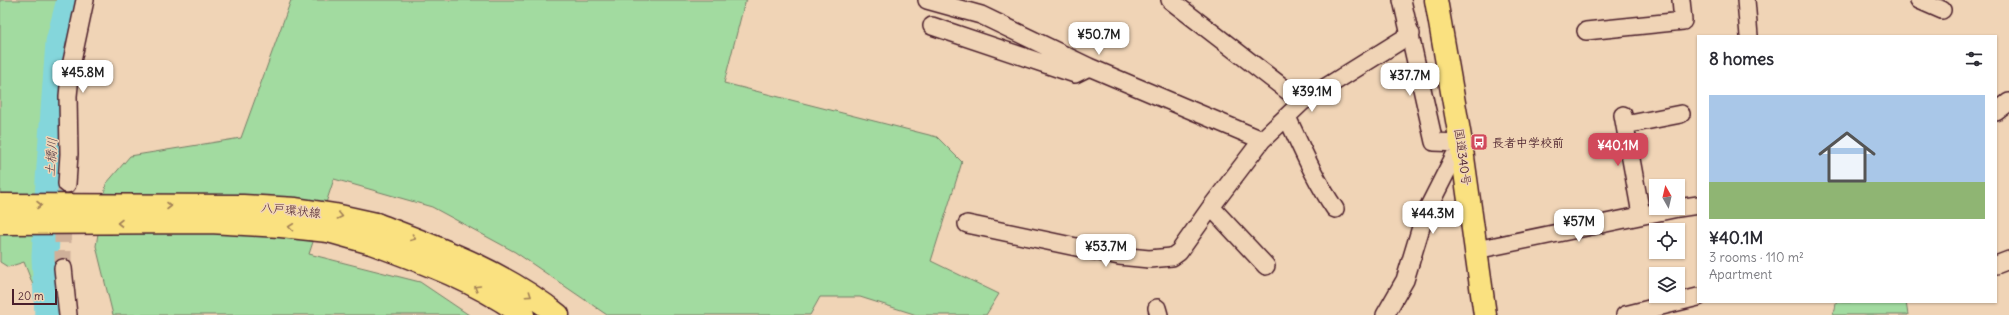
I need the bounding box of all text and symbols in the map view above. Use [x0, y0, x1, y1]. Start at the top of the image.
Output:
pin: ¥50.7M [1066, 22, 1132, 56]
text: ¥50.7M [1077, 26, 1121, 43]
text: 8 homes [1709, 48, 1774, 70]
icon: filters [1963, 48, 1985, 70]
pin: ¥45.8M [50, 60, 116, 94]
pin: ¥37.7M [1377, 63, 1443, 97]
text: ¥45.8M [61, 64, 105, 81]
text: ¥37.7M [1390, 67, 1430, 84]
pin: ¥39.1M [1279, 79, 1345, 113]
text: ¥39.1M [1292, 83, 1332, 100]
icon: home [1811, 121, 1883, 193]
street label: 国道340号 [1452, 127, 1474, 187]
bus stop icon: 長者中学校前 [1469, 132, 1489, 152]
pin: ¥40.1M [1585, 133, 1651, 167]
place label: 長者中学校前 [1492, 135, 1564, 150]
water label: 土橋川 [41, 137, 61, 177]
text: ¥40.1M [1597, 137, 1639, 154]
north arrow [1649, 179, 1685, 215]
map controls [1649, 179, 1685, 303]
street label: 八戸環状線 [260, 199, 322, 221]
one-way arrow [36, 201, 42, 209]
pin: ¥44.3M [1400, 201, 1466, 235]
one-way arrow [166, 202, 172, 210]
text: ¥44.3M [1411, 205, 1455, 222]
pin: ¥57M [1555, 209, 1603, 243]
one-way arrow [337, 212, 344, 220]
text: ¥57M [1563, 213, 1595, 230]
one-way arrow [117, 219, 123, 227]
one-way arrow [288, 223, 294, 232]
button: locate [1649, 223, 1685, 259]
text: ¥40.1M [1709, 227, 1763, 249]
one-way arrow [409, 233, 416, 241]
pin: ¥53.7M [1073, 234, 1139, 268]
text: ¥53.7M [1085, 238, 1127, 255]
text: 3 rooms · 110 m² [1709, 249, 1804, 266]
text: Apartment [1709, 266, 1772, 283]
button: layers [1649, 267, 1685, 303]
one-way arrow [474, 285, 482, 292]
scale bar [12, 287, 57, 306]
text: 20 m [18, 289, 44, 303]
one-way arrow [525, 290, 532, 298]

